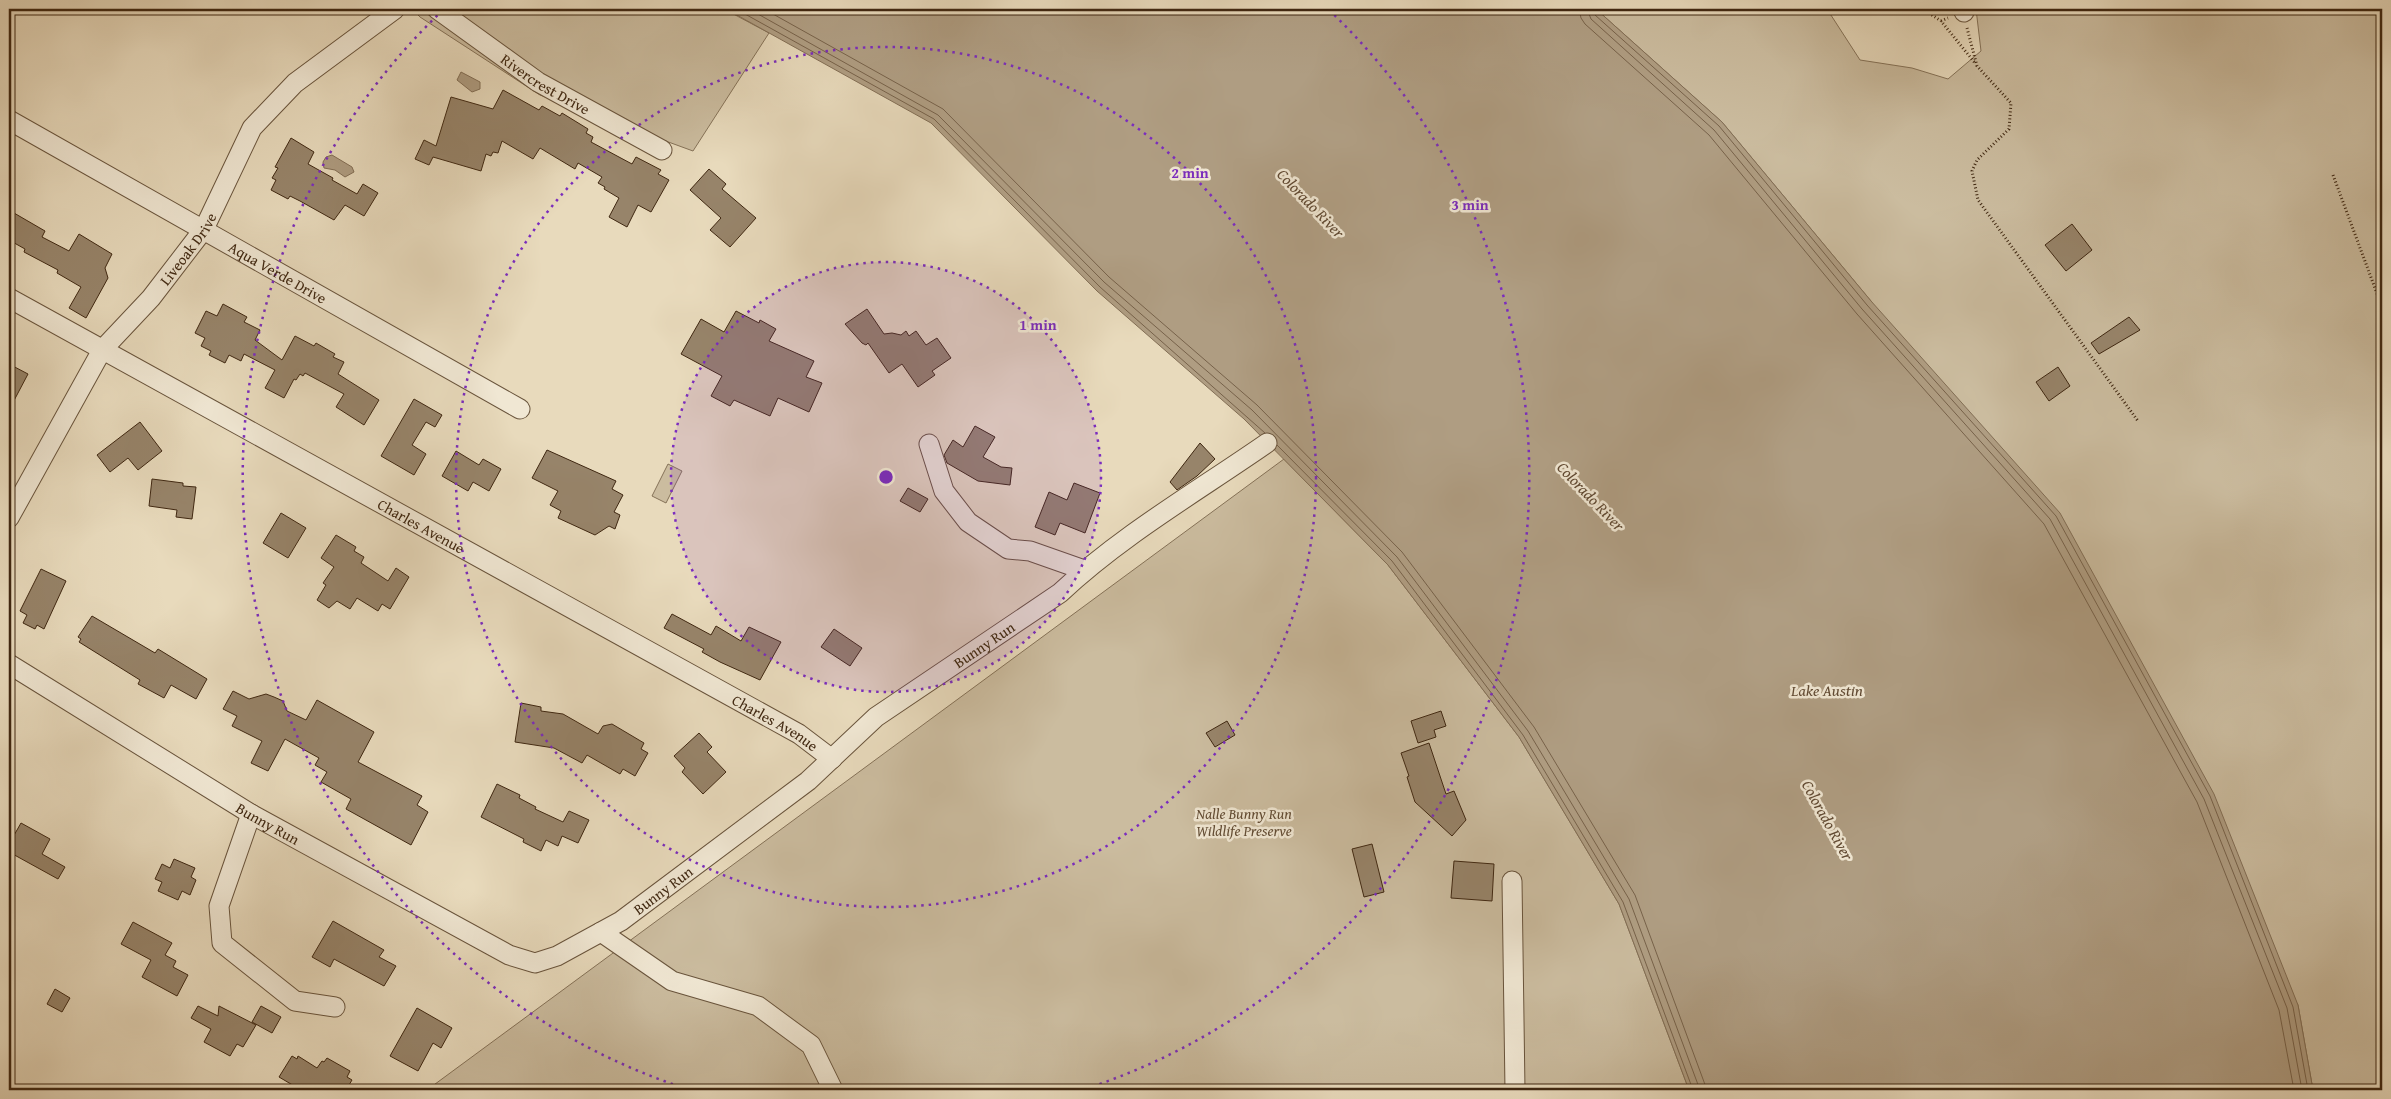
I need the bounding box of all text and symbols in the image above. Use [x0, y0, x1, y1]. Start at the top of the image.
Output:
street label: Rivercrest Drive [497, 48, 594, 119]
text: 2 min [1171, 162, 1209, 183]
water label: Colorado River [1272, 163, 1351, 244]
text: 3 min [1451, 194, 1489, 215]
street label: Liveoak Drive [154, 209, 221, 289]
street label: Aqua Verde Drive [225, 236, 331, 308]
text: 1 min [1019, 314, 1057, 335]
water label: Colorado River [1552, 456, 1631, 537]
centre of rings [877, 468, 895, 486]
street label: Charles Avenue [374, 493, 469, 558]
street label: Bunny Run [949, 616, 1019, 672]
water label: Lake Austin [1790, 678, 1863, 702]
street label: Charles Avenue [729, 689, 823, 756]
water label: Colorado River [1796, 776, 1860, 865]
street label: Bunny Run [232, 797, 304, 849]
park label: Nalle Bunny Run Wildlife Preserve [1196, 803, 1292, 841]
street label: Bunny Run [629, 860, 697, 919]

